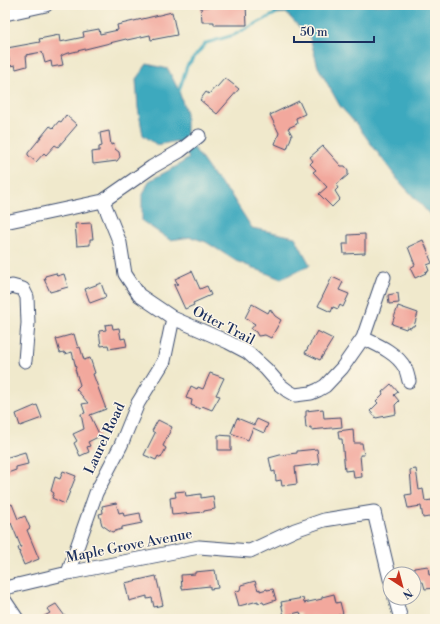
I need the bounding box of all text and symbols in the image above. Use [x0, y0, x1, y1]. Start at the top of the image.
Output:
scale bar [294, 18, 374, 44]
text: 50 m [300, 25, 328, 40]
street label: Otter Trail [189, 302, 258, 349]
street label: Laurel Road [81, 400, 129, 477]
street label: Maple Grove Avenue [65, 525, 194, 567]
north arrow [382, 566, 422, 606]
text: N [399, 585, 415, 602]

